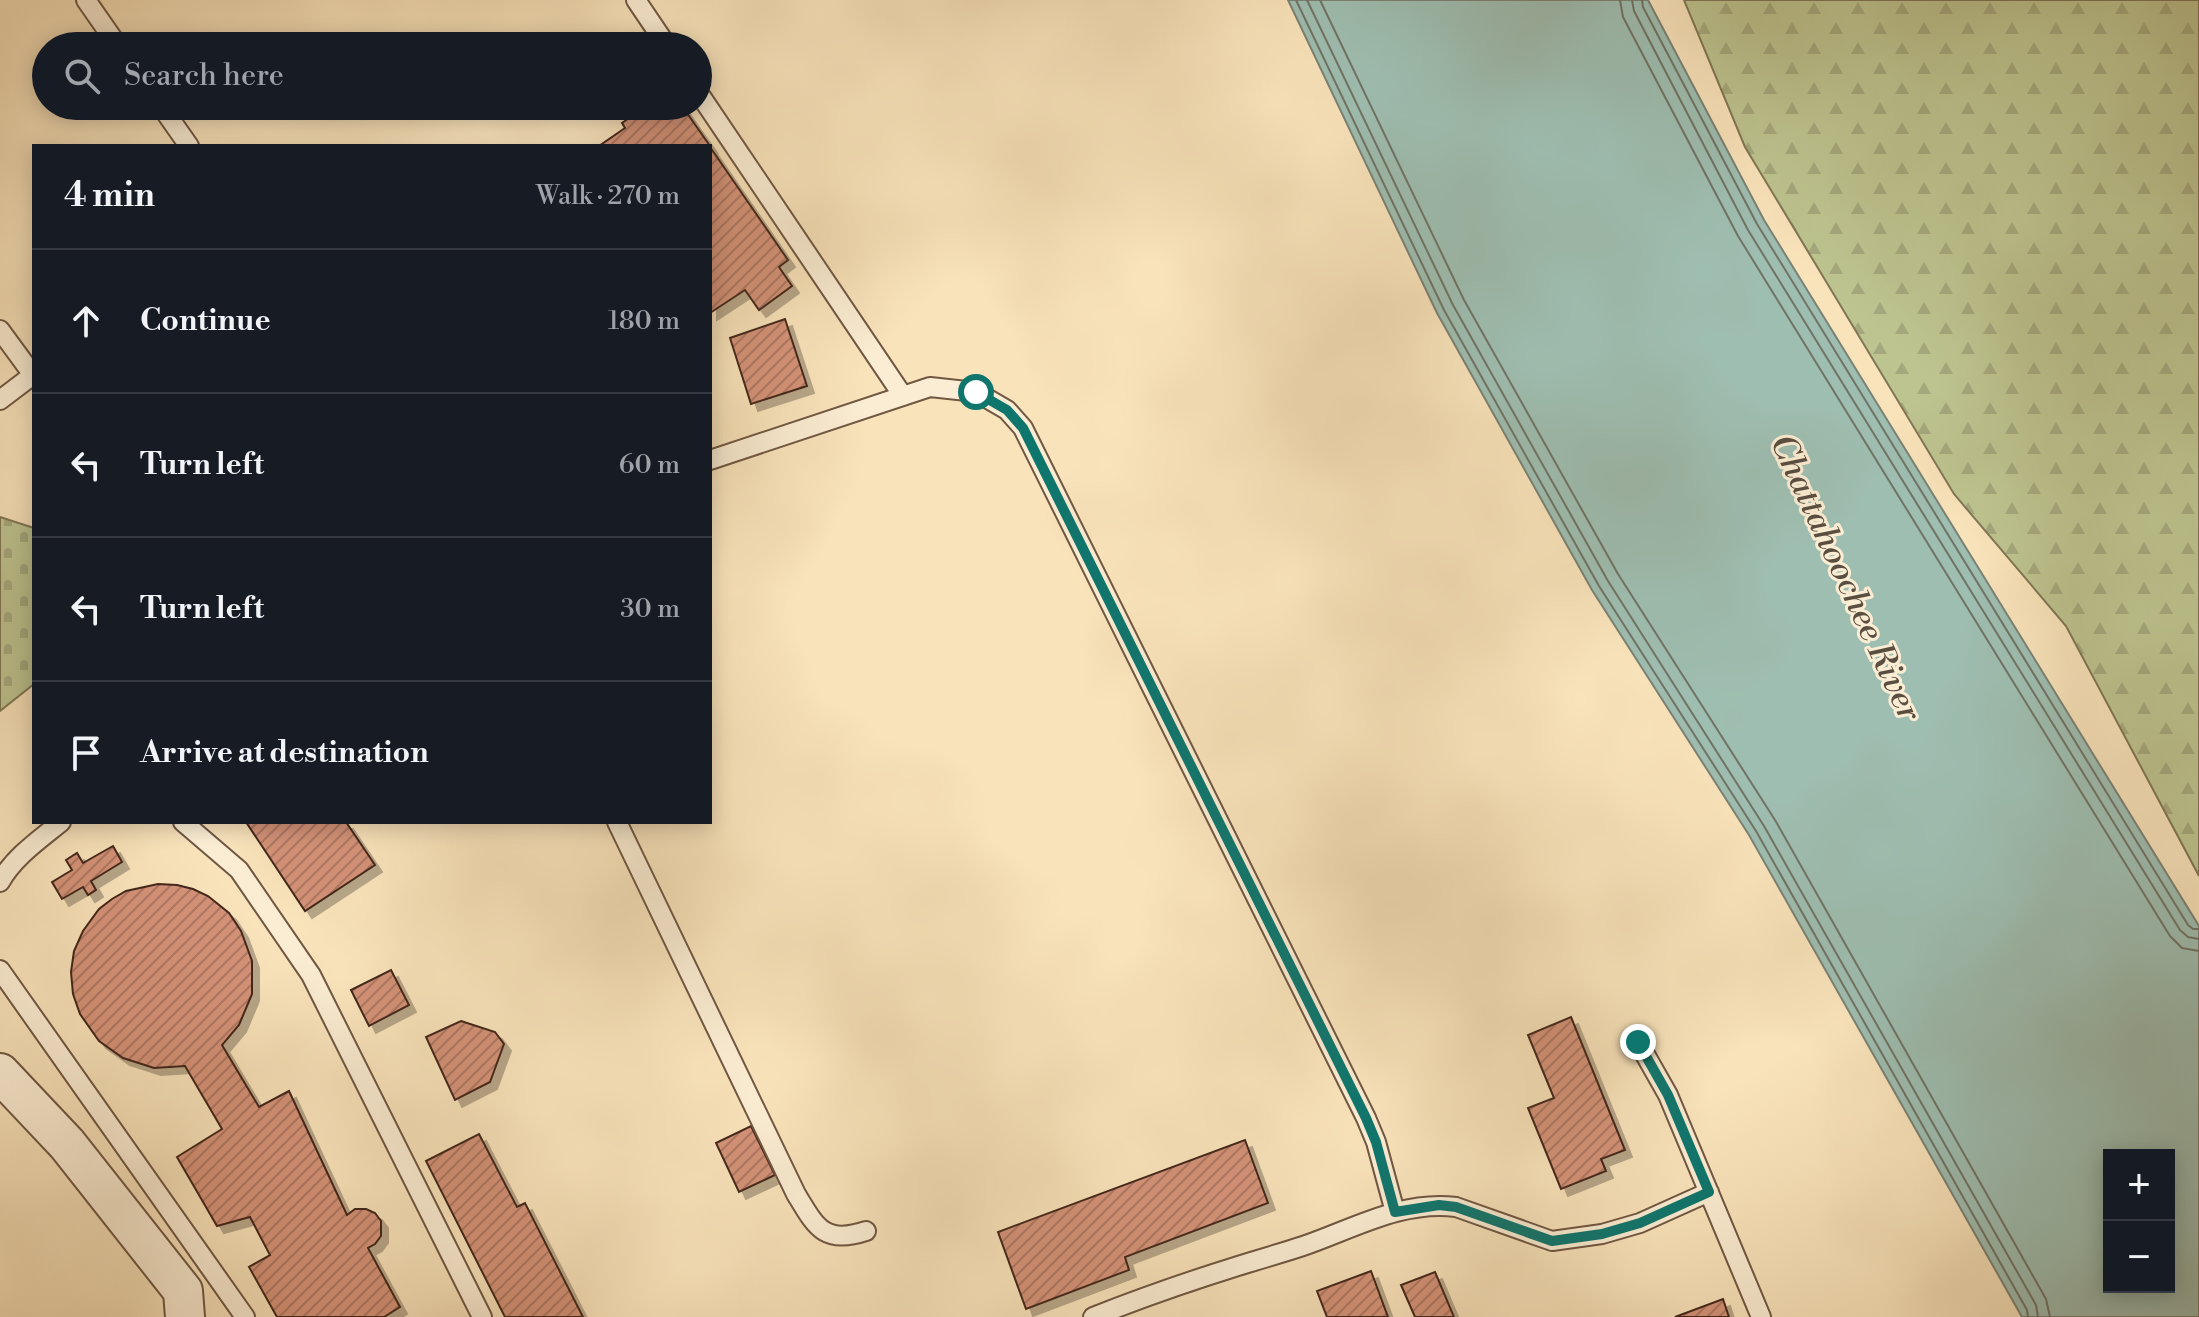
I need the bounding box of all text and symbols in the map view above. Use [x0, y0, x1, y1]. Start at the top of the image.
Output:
search box [32, 32, 712, 120]
icon: search [60, 54, 104, 98]
text: Search here [124, 57, 284, 95]
text: 4 min [64, 175, 155, 217]
text: Walk · 270 m [536, 180, 680, 212]
icon: ahead [64, 299, 108, 343]
text: Continue [140, 302, 271, 340]
text: 180 m [608, 305, 680, 337]
route start [958, 374, 994, 410]
water label: Chattahoochee River [1760, 428, 1930, 729]
icon: left [64, 443, 108, 487]
text: Turn left [140, 446, 264, 484]
text: 60 m [619, 449, 680, 481]
icon: left [64, 587, 108, 631]
text: Turn left [140, 590, 264, 628]
text: 30 m [620, 593, 680, 625]
icon: arrive [64, 731, 108, 775]
text: Arrive at destination [140, 734, 429, 772]
route end [1620, 1024, 1656, 1060]
map controls [2103, 1149, 2175, 1293]
button: + [2103, 1149, 2175, 1221]
button: − [2103, 1221, 2175, 1293]

